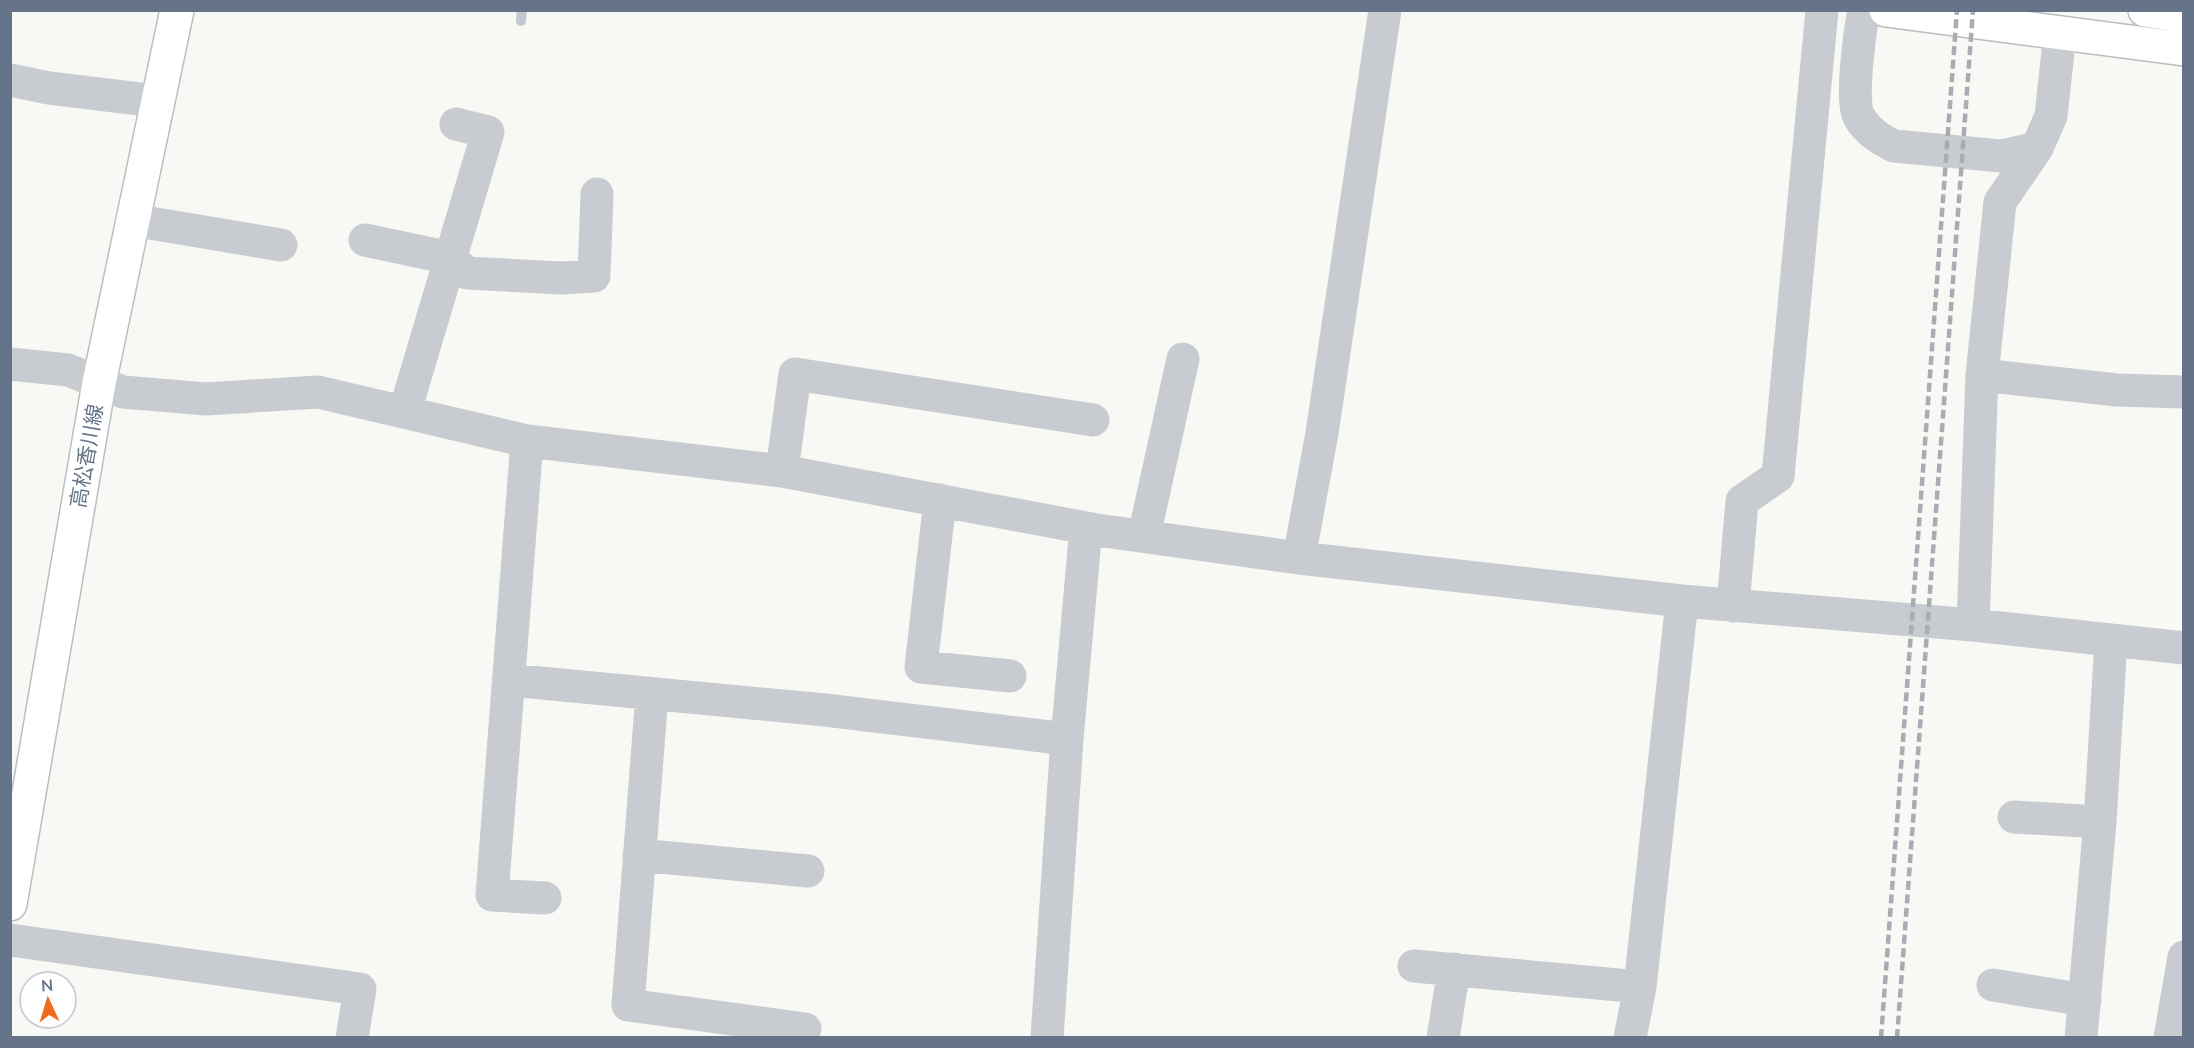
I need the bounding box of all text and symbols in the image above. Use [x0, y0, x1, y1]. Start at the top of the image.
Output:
street label: 高松香川線 [64, 402, 110, 510]
north arrow [18, 970, 78, 1030]
text: N [40, 975, 54, 997]

